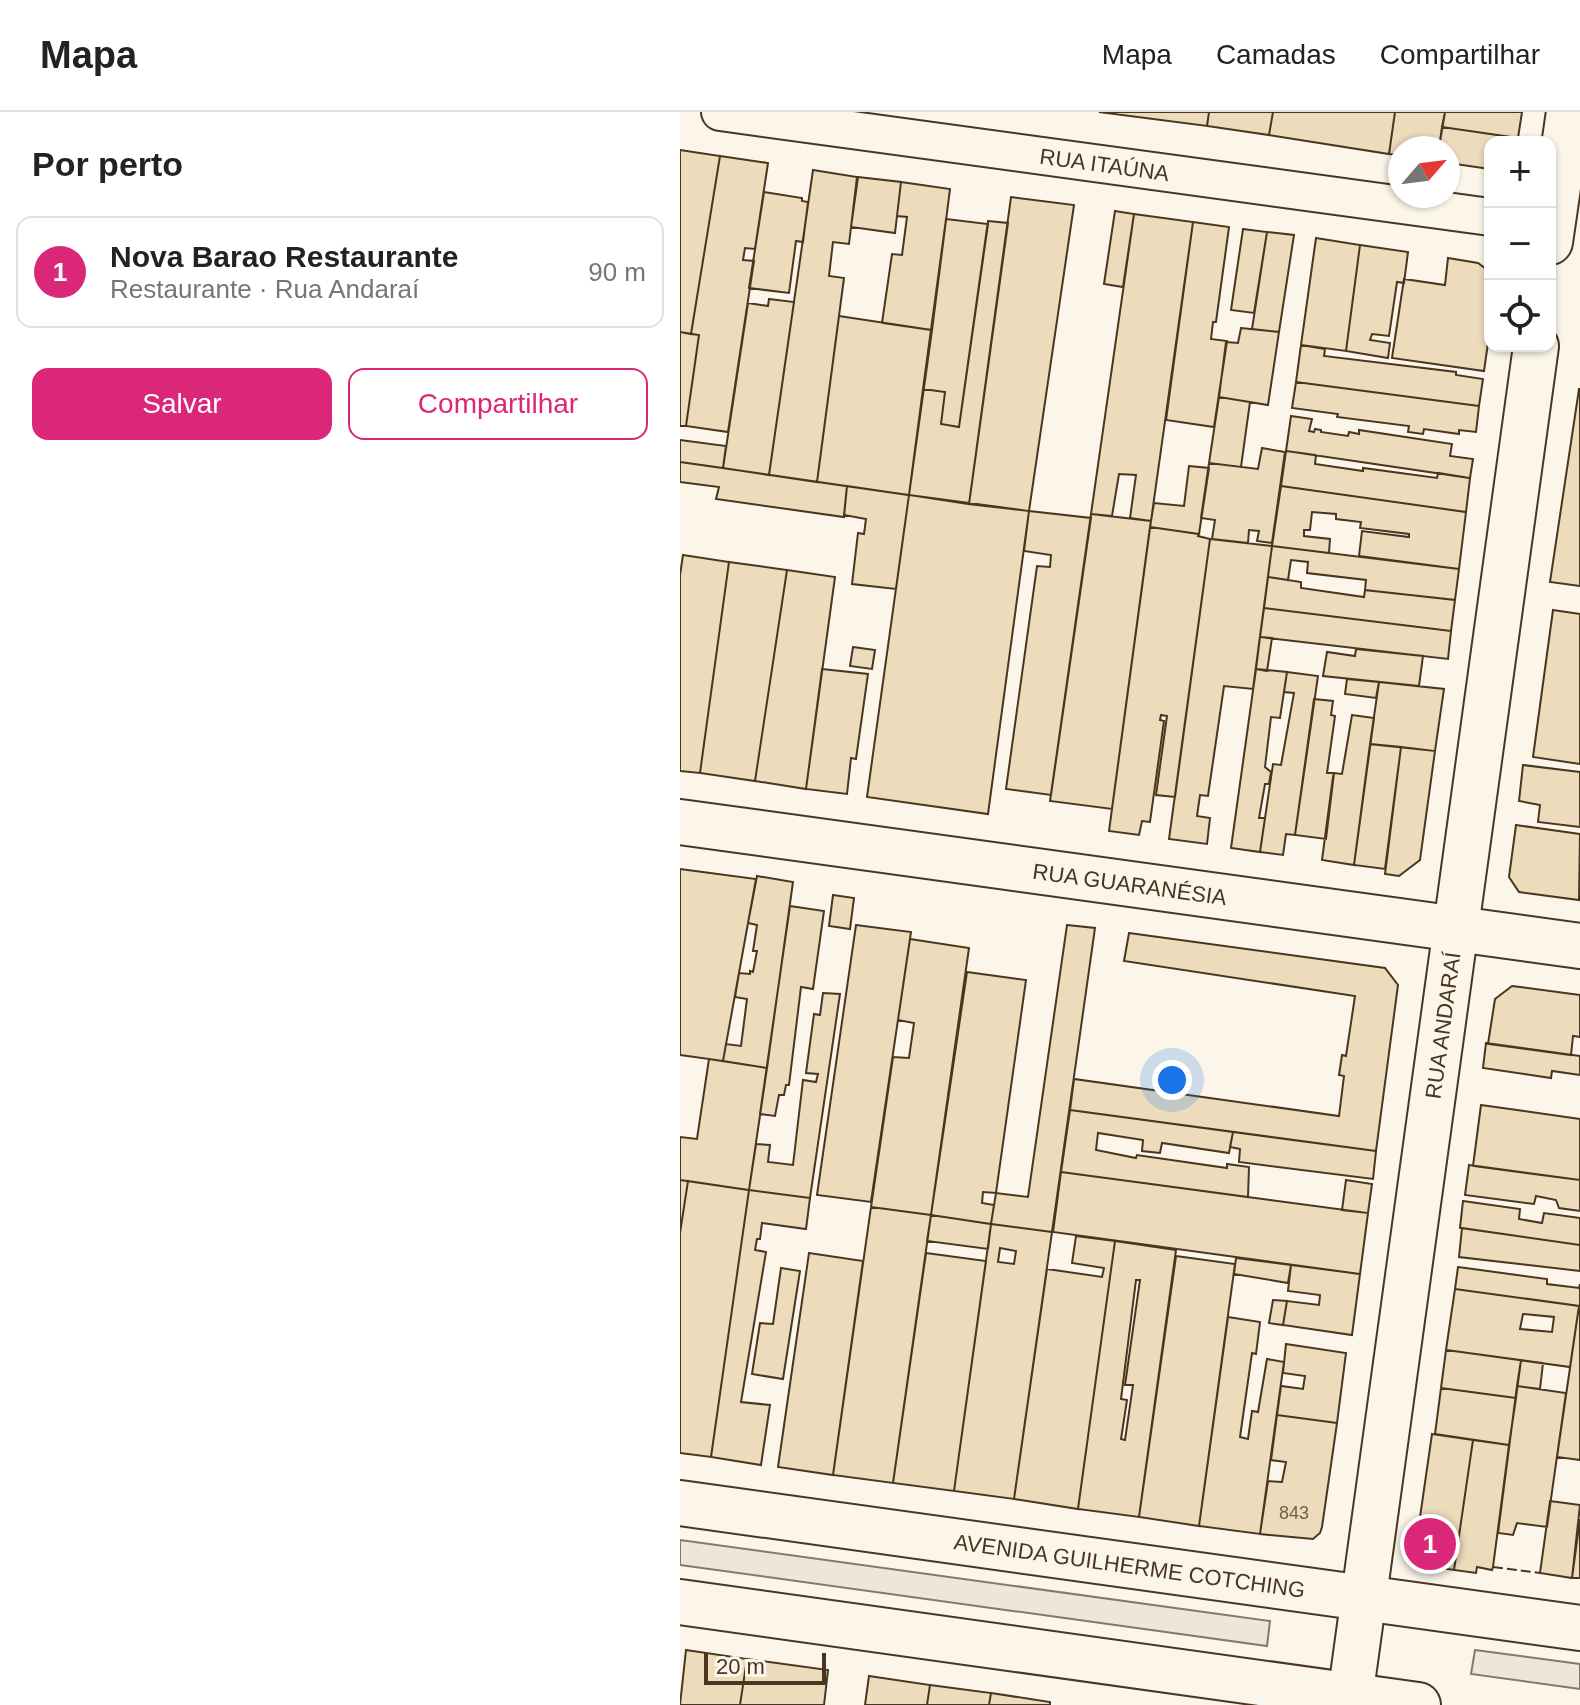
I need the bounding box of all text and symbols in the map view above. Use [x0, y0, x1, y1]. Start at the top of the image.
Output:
text: Mapa [40, 34, 137, 76]
text: Mapa [1102, 39, 1172, 70]
text: Camadas [1216, 39, 1336, 70]
text: Compartilhar [1380, 39, 1540, 70]
north arrow [1388, 136, 1460, 208]
map controls [1484, 136, 1556, 352]
button: + [1484, 136, 1556, 208]
street label: RUA ITAÚNA [1038, 143, 1171, 186]
text: Por perto [32, 145, 183, 183]
button: − [1484, 208, 1556, 280]
text: Nova Barao Restaurante [110, 240, 458, 273]
text: 1 [53, 257, 67, 287]
text: 90 m [588, 257, 646, 287]
text: Restaurante · Rua Andaraí [110, 274, 419, 304]
button: locate [1484, 280, 1556, 352]
button: Salvar [32, 368, 332, 440]
button: Compartilhar [348, 368, 648, 440]
street label: RUA GUARANÉSIA [1031, 858, 1229, 910]
street label: RUA ANDARAÍ [1420, 950, 1465, 1100]
your location [1152, 1060, 1192, 1100]
house number: 843 [1279, 1503, 1309, 1523]
pin: 1 [1404, 1514, 1456, 1574]
street label: AVENIDA GUILHERME COTCHING [952, 1529, 1307, 1602]
scale bar [704, 1649, 826, 1685]
text: 20 m [716, 1654, 765, 1679]

